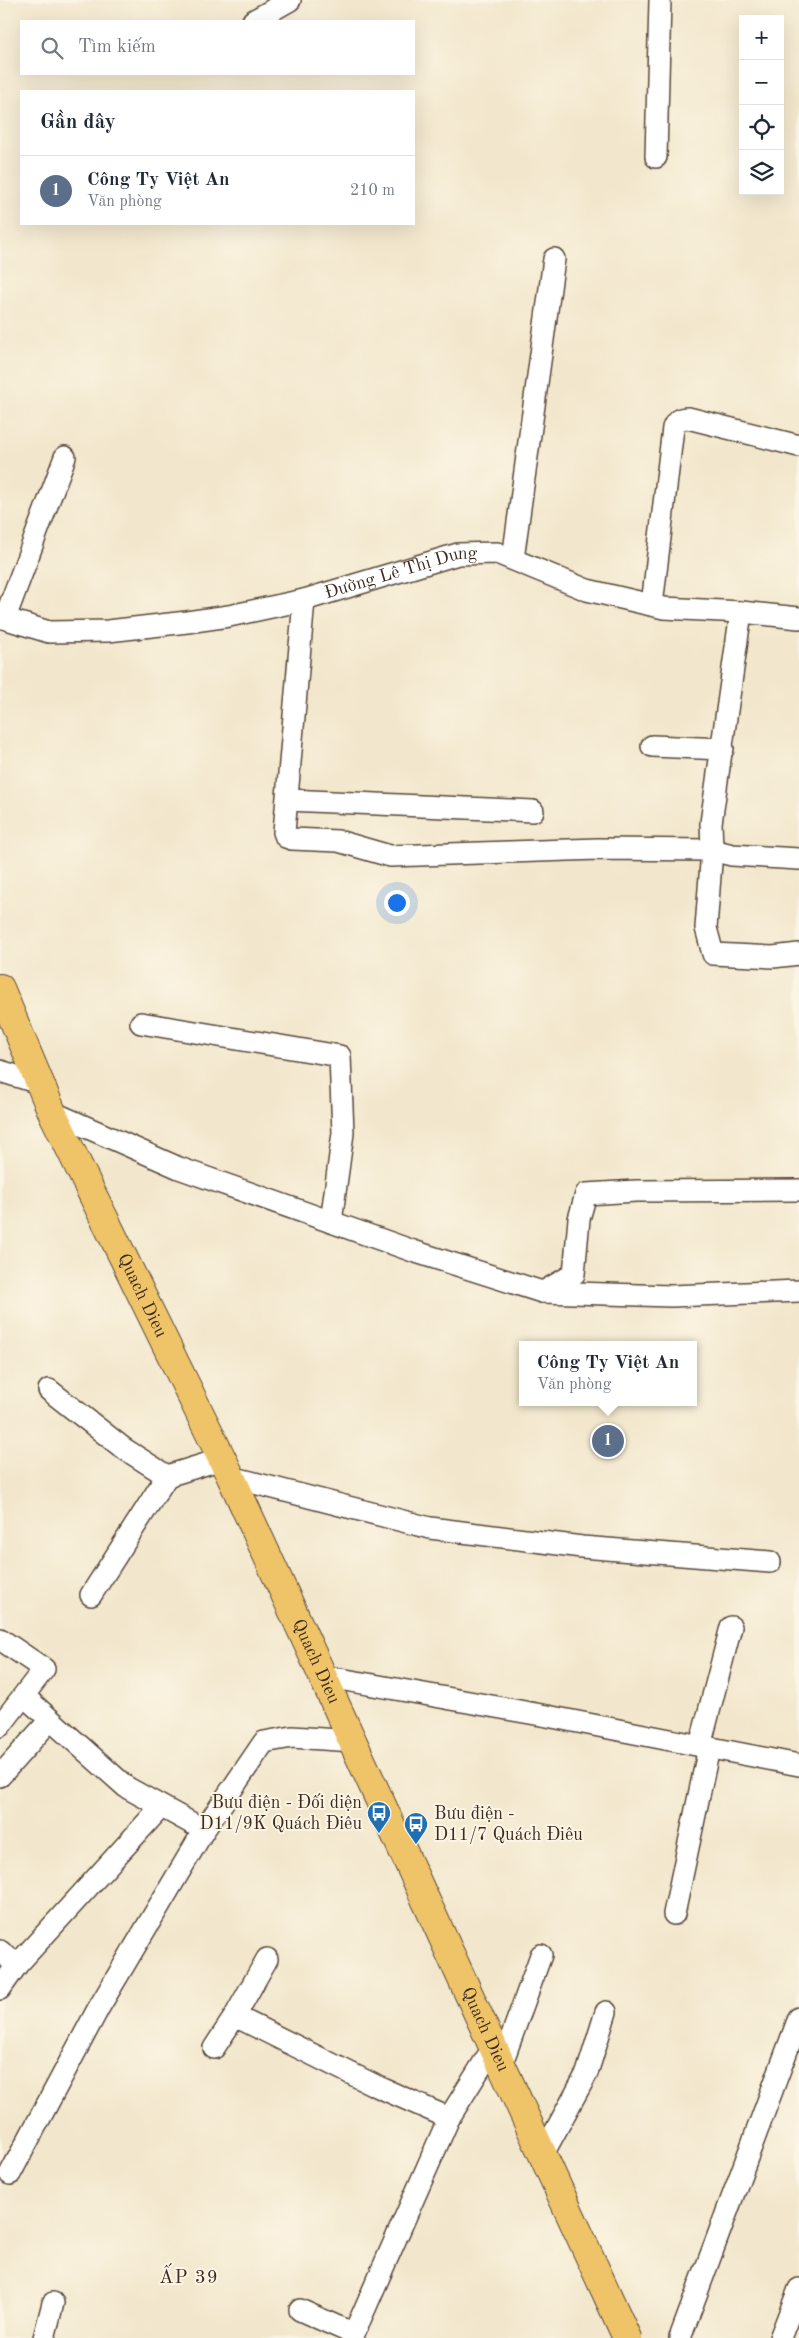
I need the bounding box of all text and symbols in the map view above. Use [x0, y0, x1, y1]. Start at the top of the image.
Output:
map controls [739, 15, 784, 195]
button: + [739, 15, 784, 60]
search box [20, 20, 415, 75]
icon: search [38, 34, 66, 62]
text: Tìm kiếm [78, 38, 156, 57]
button: − [739, 60, 784, 105]
button: locate [739, 105, 784, 150]
text: Gần đây [40, 112, 116, 133]
button: layers [739, 150, 784, 195]
text: Công Ty Việt An [87, 171, 230, 190]
text: 1 [51, 183, 61, 199]
text: 210 m [350, 183, 395, 199]
text: Văn phòng [87, 194, 162, 210]
street label: Đường Lê Thị Dung [323, 544, 478, 602]
your location [384, 890, 410, 916]
street label: Quach Dieu [114, 1251, 170, 1341]
popup [519, 1341, 697, 1406]
text: Công Ty Việt An [537, 1354, 679, 1373]
text: Văn phòng [537, 1377, 611, 1393]
pin: 1 [592, 1422, 624, 1460]
street label: Quach Dieu [289, 1616, 343, 1707]
place label: Bưu điện - Đối diện D11/9K Quách Điêu [200, 1793, 362, 1833]
bus stop icon: Bưu điện - Đối diện D11/9K Quách Điêu [366, 1800, 392, 1834]
place label: Bưu điện - D11/7 Quách Điêu [434, 1805, 583, 1844]
bus stop icon: Bưu điện - D11/7 Quách Điêu [403, 1811, 429, 1845]
street label: Quach Dieu [458, 1984, 512, 2075]
district label: ẤP 39 [159, 2263, 219, 2288]

